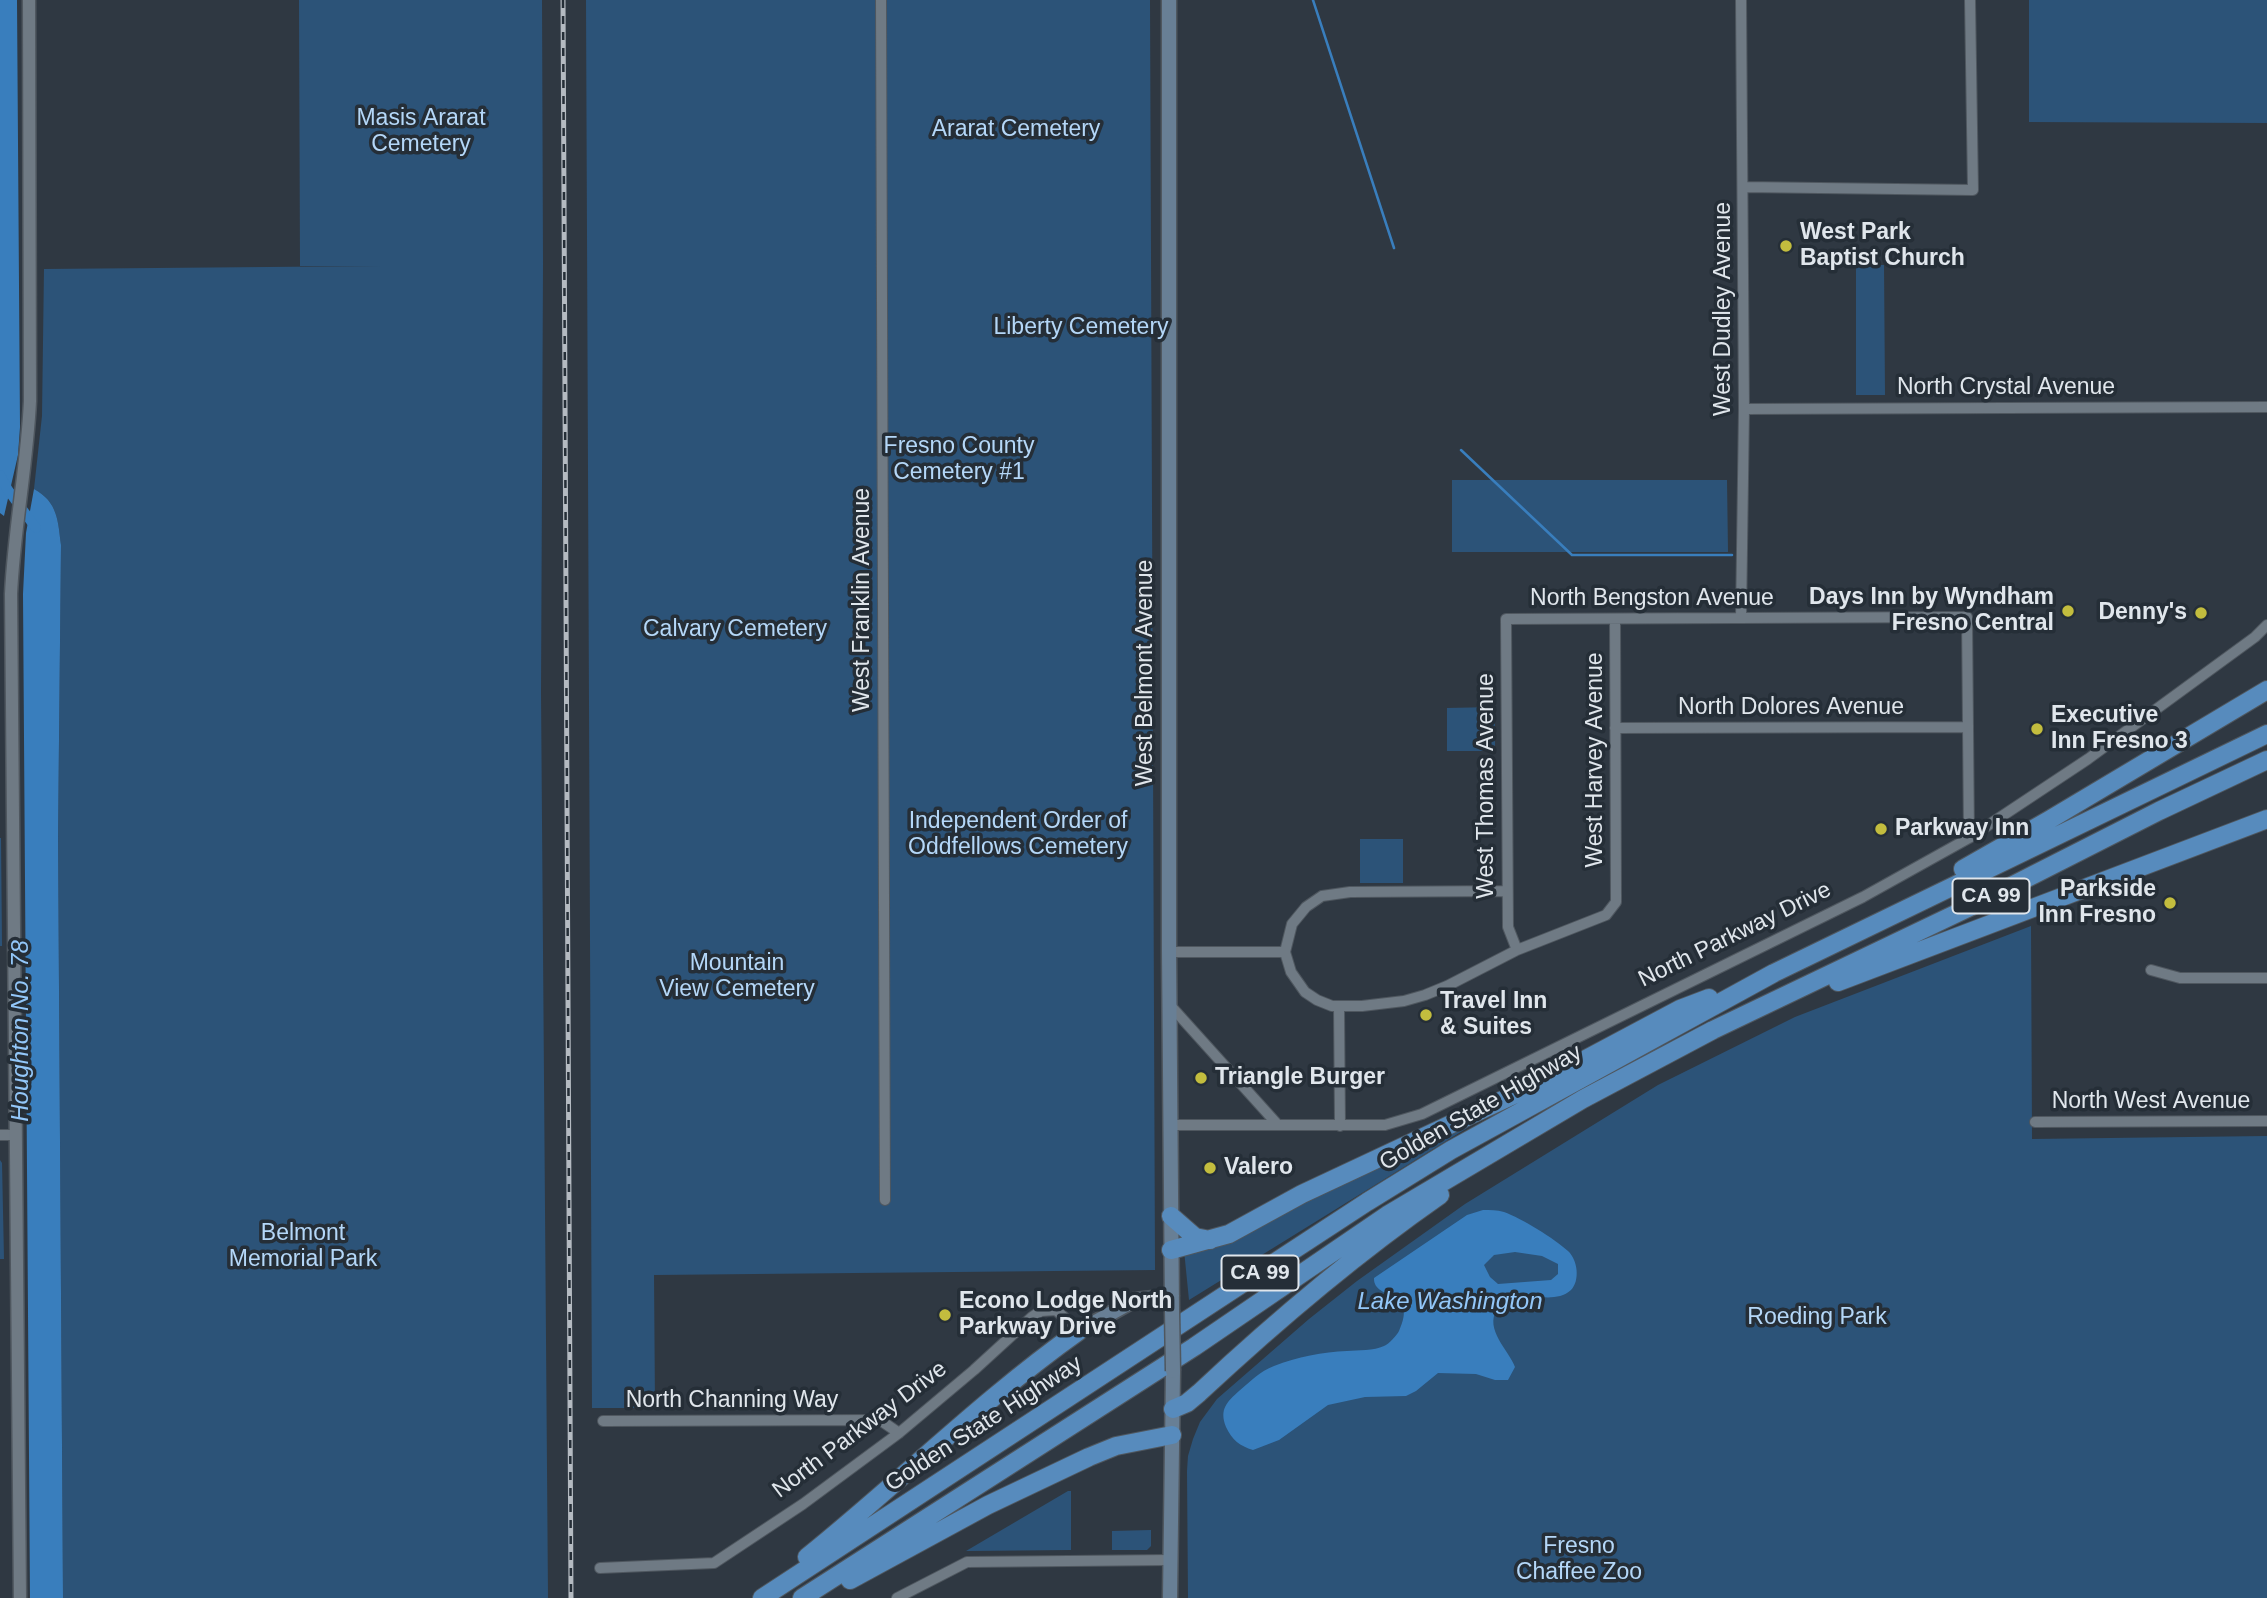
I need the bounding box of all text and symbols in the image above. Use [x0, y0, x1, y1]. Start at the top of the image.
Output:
park label: Masis Ararat Cemetery [356, 105, 486, 159]
park label: Ararat Cemetery [932, 116, 1100, 144]
street label: West Dudley Avenue [1710, 202, 1738, 416]
place label: West Park Baptist Church [1800, 219, 1965, 273]
marker: West Park Baptist Church [1778, 238, 1794, 254]
park label: Liberty Cemetery [993, 314, 1169, 342]
street label: North Crystal Avenue [1897, 374, 2115, 402]
park label: Fresno County Cemetery #1 [884, 433, 1034, 487]
street label: West Franklin Avenue [849, 488, 877, 712]
street label: West Belmont Avenue [1132, 560, 1160, 786]
place label: Days Inn by Wyndham Fresno Central [1809, 584, 2054, 638]
street label: North Bengston Avenue [1530, 585, 1774, 613]
place label: Denny's [2098, 599, 2187, 627]
marker: Days Inn by Wyndham Fresno Central [2060, 603, 2076, 619]
marker: Denny's [2193, 605, 2209, 621]
park label: Calvary Cemetery [643, 616, 827, 644]
street label: West Harvey Avenue [1582, 652, 1610, 868]
street label: West Thomas Avenue [1473, 673, 1501, 899]
street label: North Dolores Avenue [1678, 694, 1904, 722]
place label: Executive Inn Fresno 3 [2051, 702, 2188, 756]
marker: Executive Inn Fresno 3 [2029, 721, 2045, 737]
park label: Independent Order of Oddfellows Cemetery [908, 808, 1128, 862]
place label: Parkway Inn [1895, 815, 2029, 843]
marker: Parkway Inn [1873, 821, 1889, 837]
street label: North Parkway Drive [1634, 876, 1836, 994]
place label: Parkside Inn Fresno [2038, 876, 2156, 930]
road number: CA 99 [1952, 878, 2030, 914]
marker: Parkside Inn Fresno [2162, 895, 2178, 911]
water label: Houghton No. 78 [7, 940, 35, 1122]
park label: Mountain View Cemetery [659, 950, 815, 1004]
place label: Travel Inn & Suites [1440, 988, 1547, 1042]
marker: Travel Inn & Suites [1418, 1007, 1434, 1023]
street label: Golden State Highway [1375, 1039, 1587, 1177]
place label: Triangle Burger [1215, 1064, 1385, 1092]
marker: Triangle Burger [1193, 1070, 1209, 1086]
street label: North West Avenue [2052, 1088, 2250, 1116]
place label: Valero [1224, 1154, 1293, 1182]
marker: Valero [1202, 1160, 1218, 1176]
park label: Belmont Memorial Park [229, 1220, 377, 1274]
road number: CA 99 [1222, 1256, 1298, 1290]
place label: Econo Lodge North Parkway Drive [959, 1288, 1172, 1342]
water label: Lake Washington [1357, 1288, 1543, 1316]
park label: Roeding Park [1747, 1304, 1887, 1332]
marker: Econo Lodge North Parkway Drive [937, 1307, 953, 1323]
street label: Golden State Highway [881, 1350, 1087, 1498]
street label: North Parkway Drive [767, 1356, 953, 1504]
street label: North Channing Way [626, 1387, 838, 1415]
park label: Fresno Chaffee Zoo [1516, 1533, 1642, 1587]

